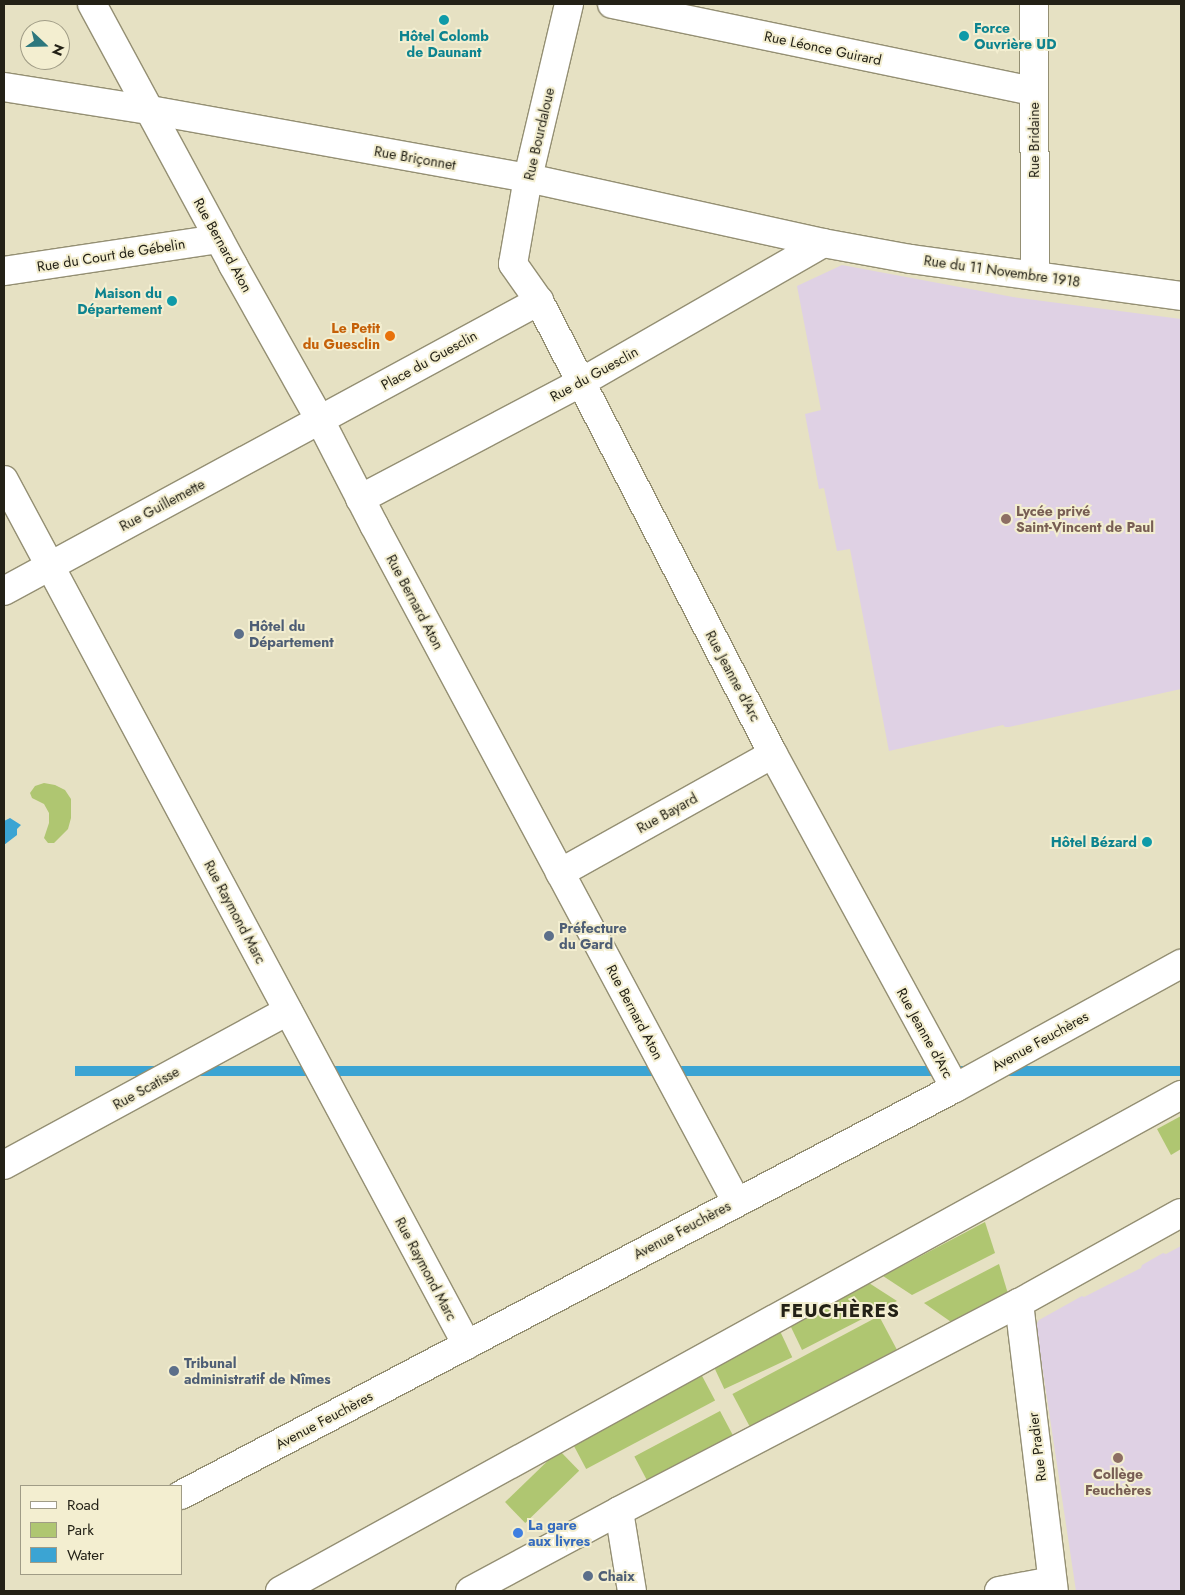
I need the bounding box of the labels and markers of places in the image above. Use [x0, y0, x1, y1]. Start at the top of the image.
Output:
marker: Hôtel Colomb de Daunant [438, 14, 450, 26]
place label: Force Ouvrière UD [974, 20, 1056, 52]
place label: Hôtel Colomb de Daunant [399, 28, 489, 60]
marker: Force Ouvrière UD [958, 30, 970, 42]
place label: Maison du Département [77, 285, 162, 318]
marker: Maison du Département [166, 295, 178, 307]
place label: Le Petit du Guesclin [303, 320, 380, 352]
marker: Le Petit du Guesclin [384, 330, 396, 342]
place label: Lycée privé Saint-Vincent de Paul [1016, 503, 1154, 536]
marker: Lycée privé Saint-Vincent de Paul [1000, 513, 1012, 525]
place label: Hôtel du Département [249, 618, 334, 650]
marker: Hôtel du Département [233, 628, 245, 640]
place label: Hôtel Bézard [1051, 834, 1137, 850]
marker: Hôtel Bézard [1141, 836, 1153, 848]
place label: Préfecture du Gard [559, 920, 627, 952]
marker: Préfecture du Gard [543, 930, 555, 942]
place label: Tribunal administratif de Nîmes [184, 1355, 331, 1388]
marker: Tribunal administratif de Nîmes [168, 1365, 180, 1377]
marker: Collège Feuchères [1112, 1452, 1124, 1464]
place label: Collège Feuchères [1085, 1466, 1151, 1498]
place label: La gare aux livres [528, 1517, 590, 1550]
marker: La gare aux livres [512, 1527, 524, 1539]
place label: Chaix [598, 1568, 635, 1584]
marker: Chaix [582, 1570, 594, 1582]

